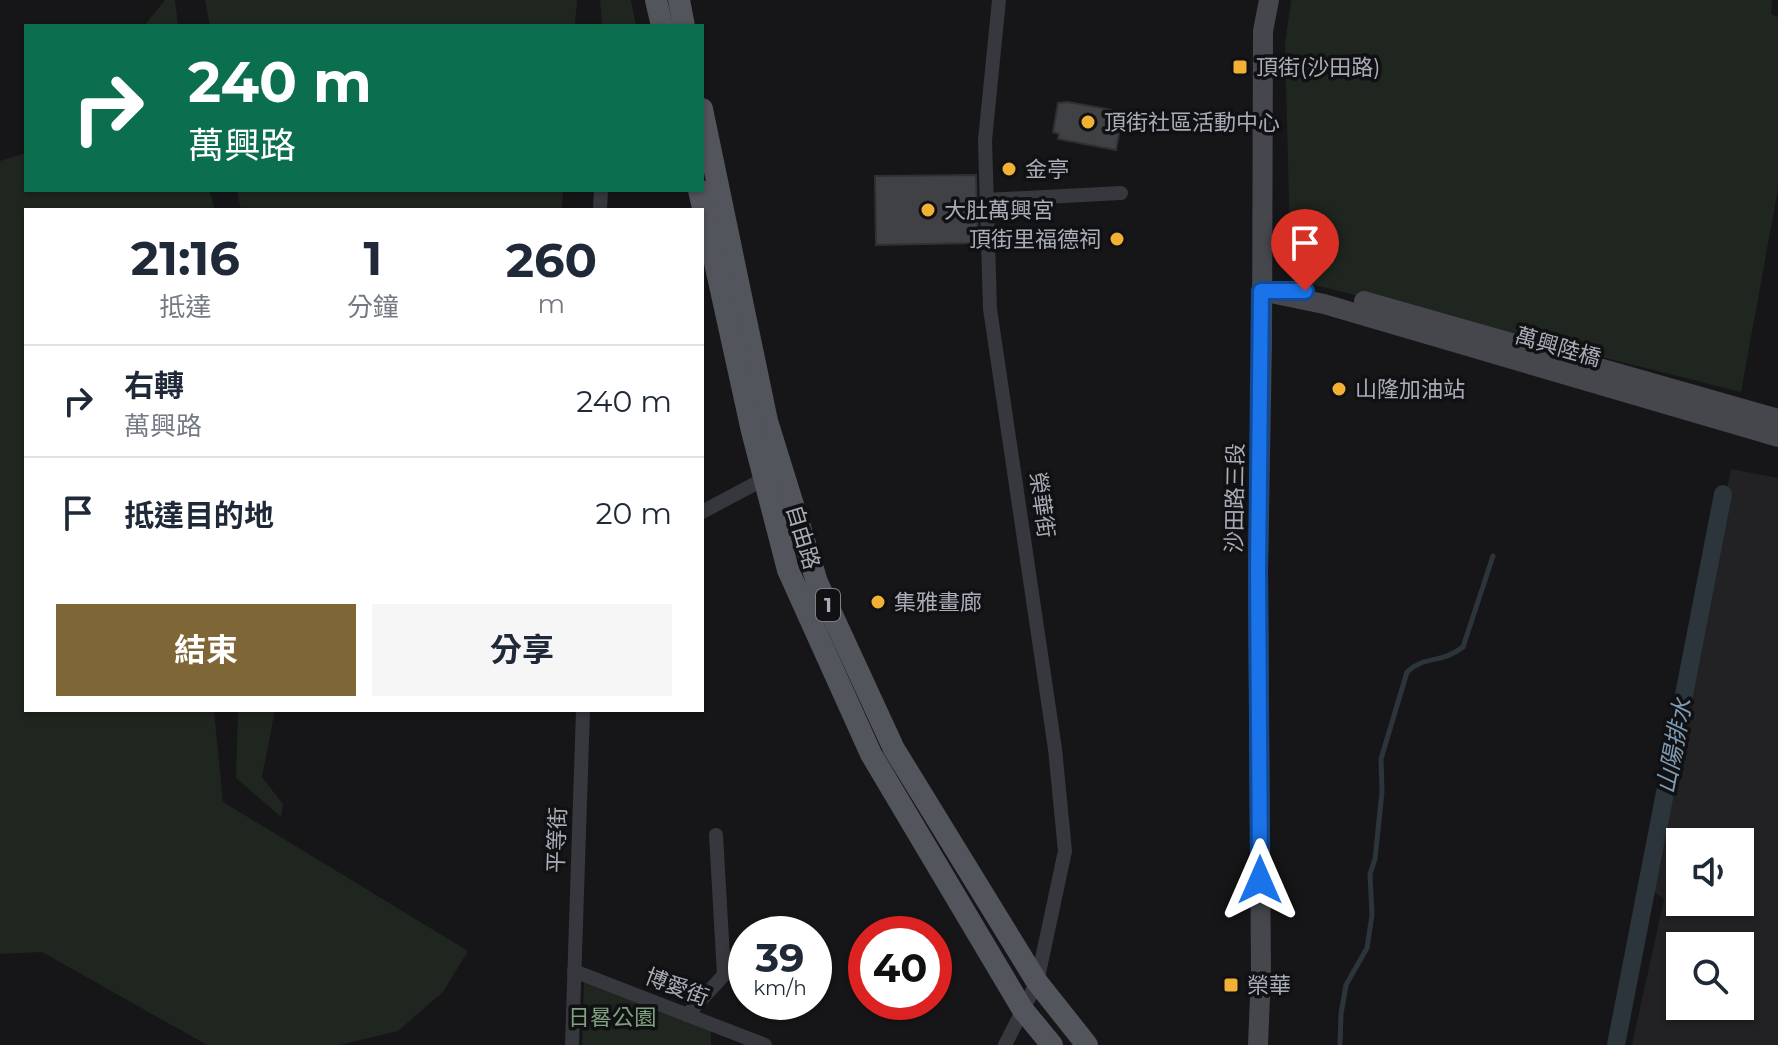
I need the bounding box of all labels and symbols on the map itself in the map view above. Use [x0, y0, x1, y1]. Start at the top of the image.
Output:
place label: 頂街(沙田路) [1256, 54, 1380, 81]
marker: 頂街(沙田路) [1231, 58, 1249, 76]
place label: 頂街社區活動中心 [1104, 109, 1280, 136]
marker: 頂街社區活動中心 [1079, 113, 1097, 131]
place label: 金亭 [1025, 156, 1069, 183]
marker: 金亭 [1000, 160, 1018, 178]
place label: 大肚萬興宮 [944, 197, 1054, 224]
marker: 大肚萬興宮 [919, 201, 937, 219]
pin [1271, 209, 1339, 291]
place label: 頂街里福德祠 [969, 226, 1101, 253]
marker: 頂街里福德祠 [1108, 230, 1126, 248]
street label: 萬興陸橋 [1512, 322, 1604, 372]
place label: 山隆加油站 [1355, 376, 1465, 403]
marker: 山隆加油站 [1330, 380, 1348, 398]
street label: 沙田路三段 [1221, 443, 1249, 553]
street label: 榮華街 [1024, 470, 1060, 540]
street label: 自由路 [780, 501, 826, 573]
road number: 1 [816, 589, 840, 621]
place label: 集雅畫廊 [894, 589, 982, 616]
marker: 集雅畫廊 [869, 593, 887, 611]
water label: 山陽排水 [1651, 695, 1698, 796]
street label: 平等街 [542, 807, 572, 873]
position arrow [1218, 838, 1302, 922]
speed limit sign: 40 [848, 916, 952, 1020]
street label: 博愛街 [641, 963, 713, 1011]
place label: 榮華 [1247, 972, 1291, 999]
marker: 榮華 [1222, 976, 1240, 994]
park label: 日晷公園 [568, 1004, 656, 1031]

